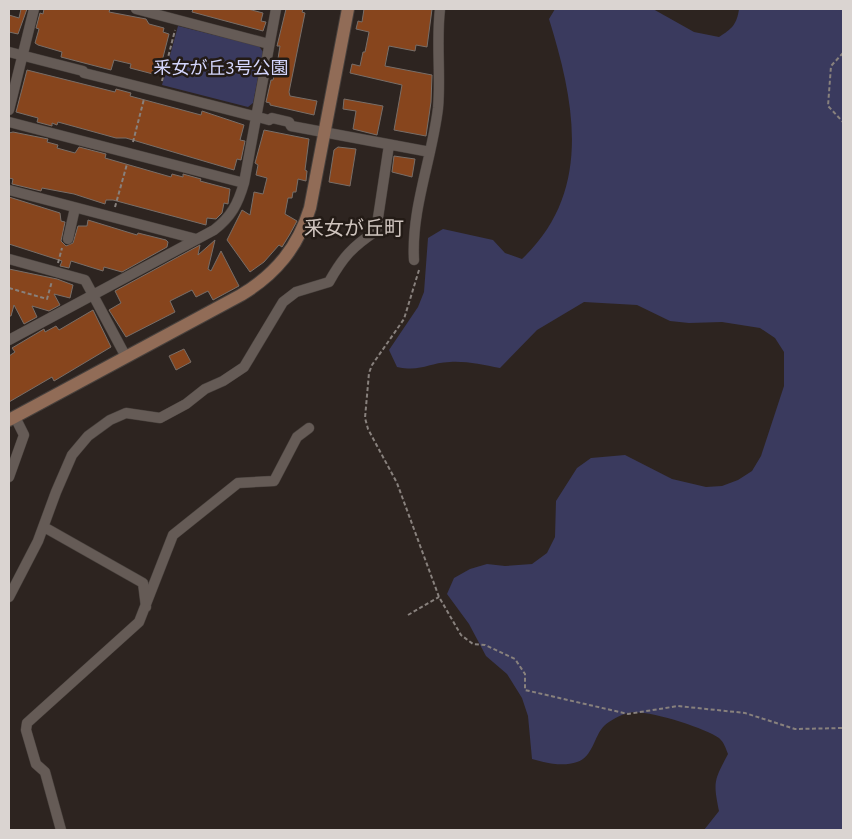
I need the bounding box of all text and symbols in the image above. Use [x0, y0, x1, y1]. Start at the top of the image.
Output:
park label: 釆女が丘3号公園 [154, 56, 288, 81]
district label: 釆女が丘町 [304, 215, 404, 243]

